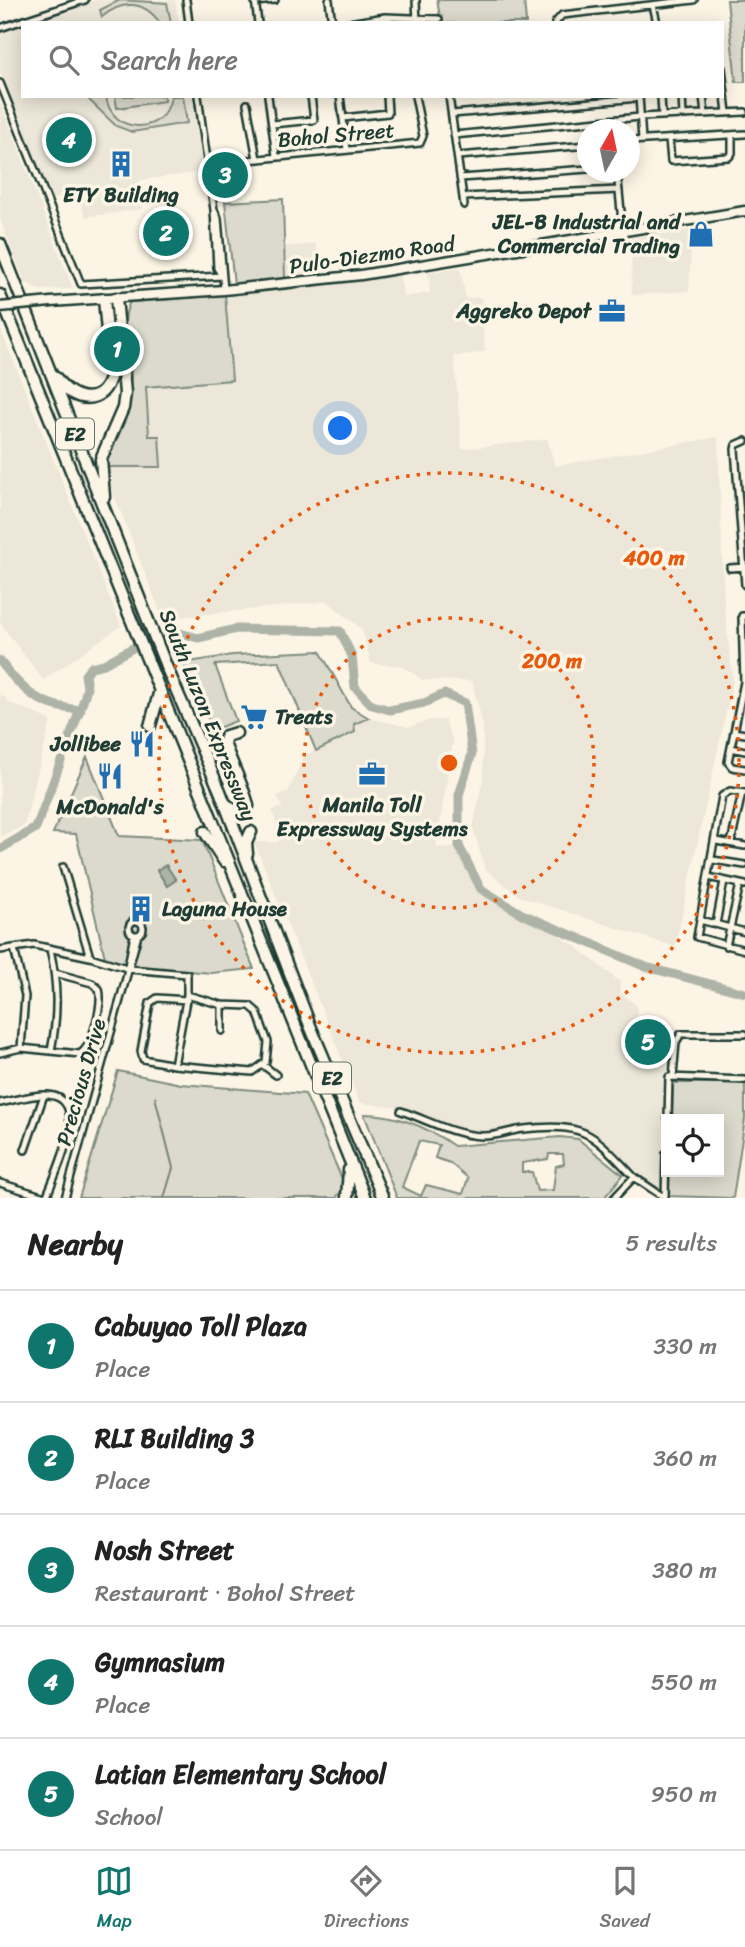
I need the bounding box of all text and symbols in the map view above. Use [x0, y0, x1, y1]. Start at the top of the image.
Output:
search box [21, 21, 724, 98]
text: Search here [101, 37, 238, 83]
icon: search [45, 41, 83, 79]
street label: Bohol Street [276, 111, 396, 159]
pin: 4 [46, 114, 92, 166]
north arrow [577, 119, 640, 182]
building icon: ETY Building [106, 149, 136, 179]
pin: 3 [202, 149, 248, 201]
place label: ETY Building [63, 176, 179, 214]
place label: JEL-B Industrial and Commercial Trading [492, 203, 682, 265]
pin: 2 [143, 207, 189, 259]
shop icon: JEL-B Industrial and Commercial Trading [686, 219, 716, 249]
street label: Pulo-Diezmo Road [287, 224, 459, 285]
place label: Aggreko Depot [455, 292, 593, 330]
office icon: Aggreko Depot [597, 296, 627, 326]
pin: 1 [94, 323, 140, 375]
your location [323, 411, 357, 445]
road number: E2 [56, 418, 94, 449]
text: 400 m [622, 539, 685, 577]
street label: South Luzon Expressway [148, 603, 268, 827]
text: 200 m [521, 642, 583, 680]
place label: Treats [275, 698, 333, 736]
supermarket icon: Treats [239, 702, 269, 732]
place label: Jollibee [50, 725, 121, 763]
restaurant icon: Jollibee [127, 729, 157, 759]
centre of rings [437, 751, 461, 775]
office icon: Manila Toll Expressway Systems [357, 759, 387, 789]
restaurant icon: McDonald's [95, 761, 125, 791]
place label: Manila Toll Expressway Systems [276, 786, 468, 848]
place label: McDonald's [55, 788, 164, 826]
place label: Laguna House [162, 890, 288, 928]
building icon: Laguna House [126, 894, 156, 924]
street label: Precious Drive [45, 1014, 117, 1150]
pin: 5 [625, 1016, 671, 1068]
road number: E2 [313, 1062, 351, 1094]
map controls [661, 1114, 724, 1177]
button: locate [661, 1114, 724, 1177]
text: Nearby [28, 1217, 123, 1271]
text: 5 results [626, 1223, 717, 1264]
text: Cabuyao Toll Plaza [95, 1303, 307, 1349]
text: 1 [46, 1326, 56, 1367]
text: 330 m [654, 1326, 717, 1367]
text: Place [95, 1349, 150, 1390]
text: RLI Building 3 [95, 1415, 254, 1461]
text: 2 [44, 1438, 58, 1479]
text: 360 m [653, 1438, 717, 1479]
text: Place [95, 1461, 150, 1502]
text: Nosh Street [95, 1527, 234, 1573]
text: 3 [45, 1550, 57, 1591]
text: 380 m [652, 1550, 717, 1591]
text: Restaurant · Bohol Street [95, 1573, 355, 1614]
text: Gymnasium [95, 1639, 225, 1685]
text: 4 [44, 1662, 58, 1703]
text: 550 m [651, 1662, 717, 1703]
text: Place [95, 1685, 150, 1726]
text: Latian Elementary School [95, 1751, 386, 1797]
text: 5 [44, 1774, 58, 1815]
text: 950 m [651, 1774, 717, 1815]
text: School [95, 1797, 163, 1838]
tab: Map [95, 1862, 133, 1937]
tab: Directions [324, 1862, 409, 1937]
tab: Saved [600, 1862, 650, 1937]

